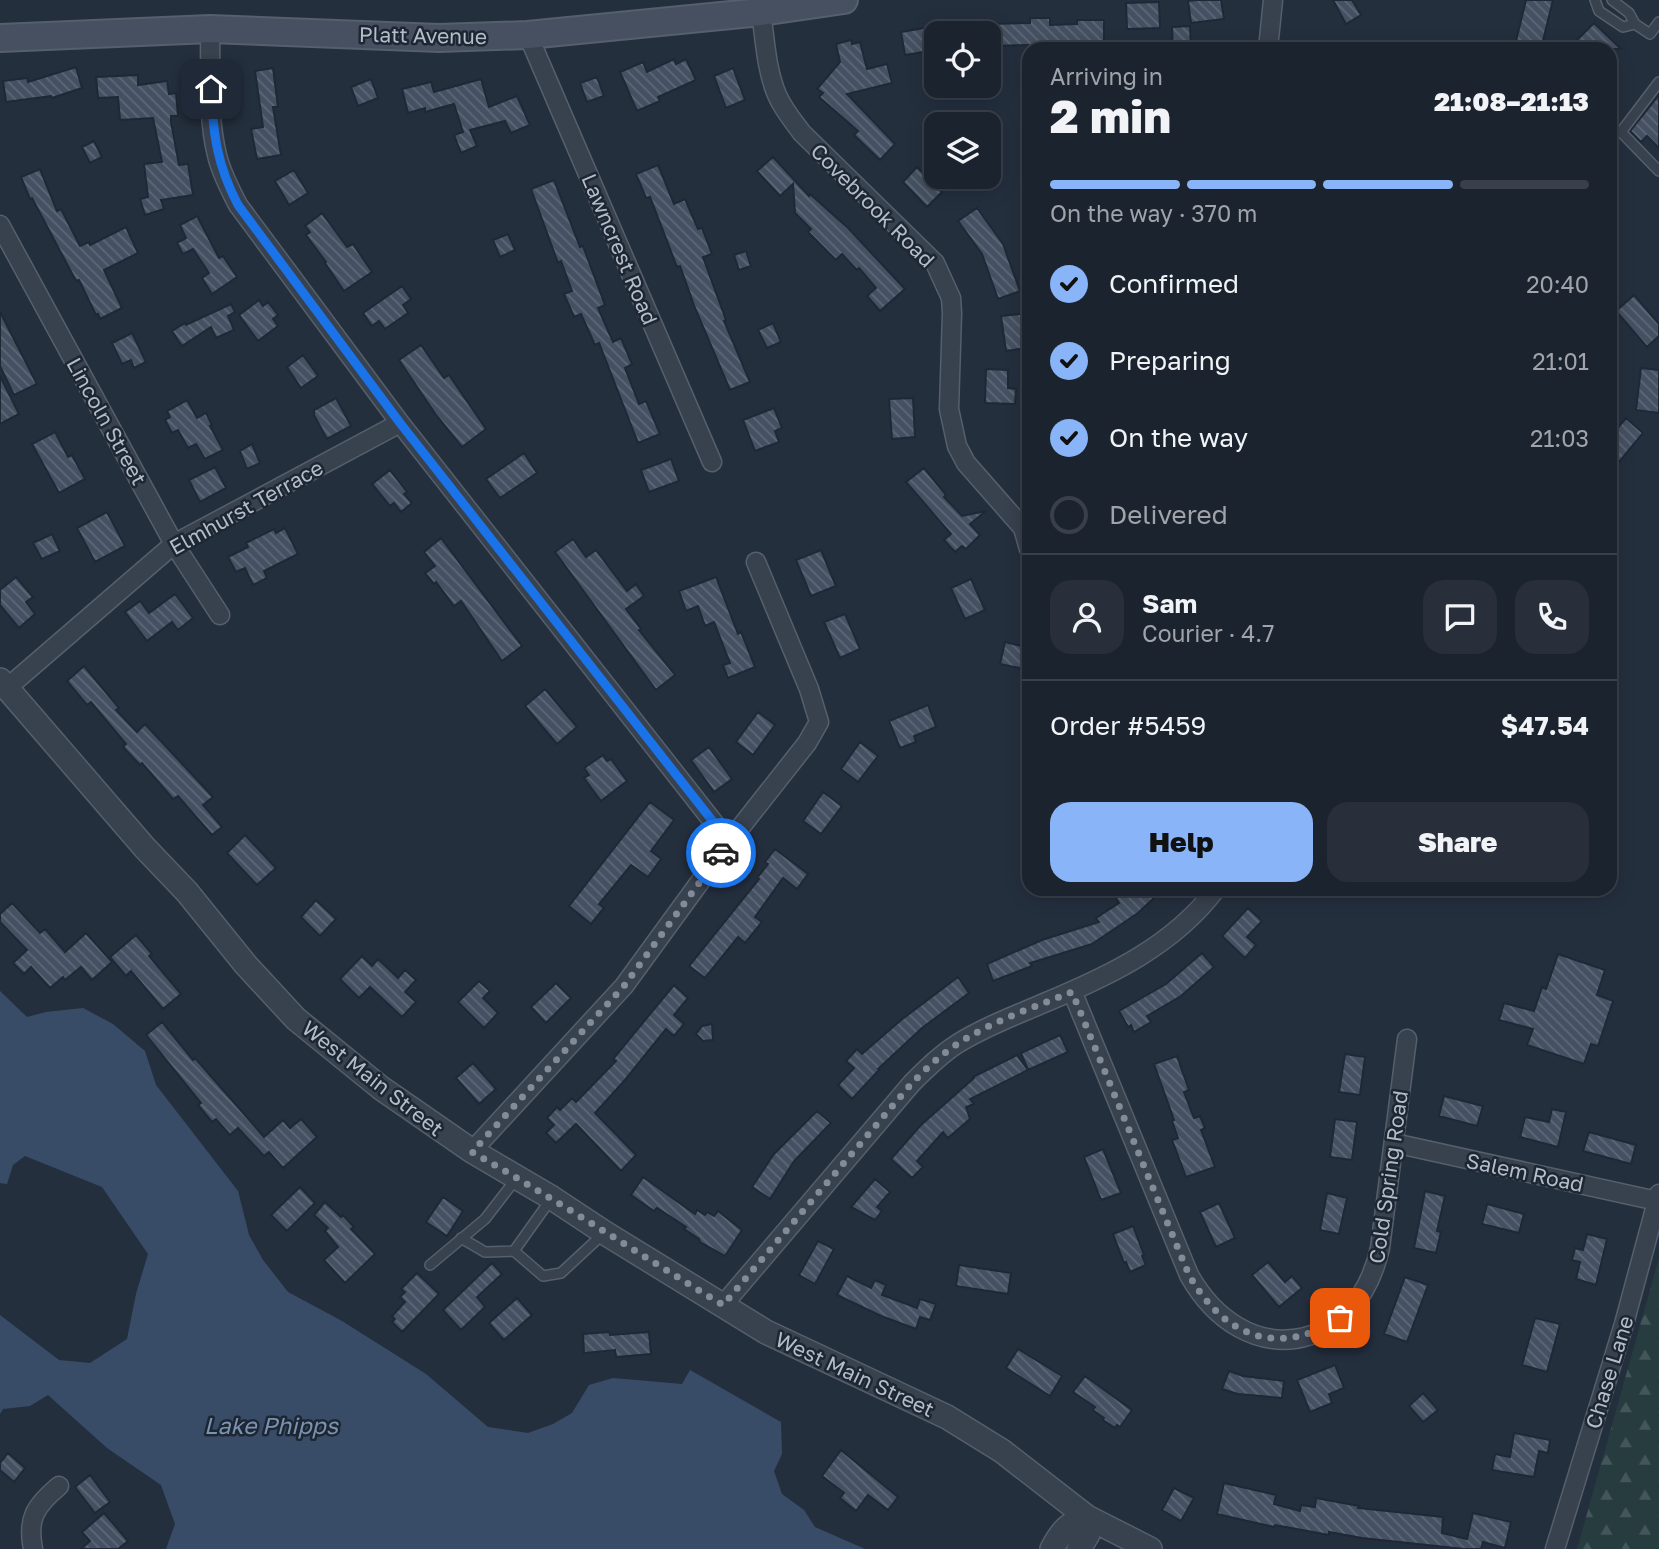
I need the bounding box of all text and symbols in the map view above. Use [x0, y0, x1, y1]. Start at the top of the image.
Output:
street label: Platt Avenue [359, 21, 487, 49]
map controls [924, 21, 1001, 189]
button: locate [924, 21, 1001, 98]
pin [181, 59, 241, 119]
text: Arriving in [1050, 62, 1163, 90]
icon: home [192, 70, 230, 108]
text: 21:08–21:13 [1434, 86, 1589, 117]
text: 2 min [1050, 88, 1171, 143]
button: layers [924, 112, 1001, 189]
street label: Covebrook Road [806, 138, 940, 272]
street label: Lawncrest Road [576, 170, 664, 328]
text: On the way · 370 m [1050, 199, 1257, 227]
icon: check [1050, 265, 1088, 303]
text: Confirmed [1109, 268, 1239, 299]
text: 20:40 [1526, 270, 1589, 298]
icon: check [1050, 342, 1088, 380]
text: Preparing [1109, 345, 1231, 376]
text: 21:01 [1532, 347, 1589, 375]
street label: Lincoln Street [61, 353, 153, 489]
icon: check [1050, 419, 1088, 457]
text: On the way [1109, 422, 1248, 453]
text: 21:03 [1530, 424, 1589, 452]
street label: Elmhurst Terrace [165, 454, 327, 560]
text: Delivered [1109, 499, 1228, 530]
button: person [1050, 580, 1124, 654]
button: chat [1423, 580, 1497, 654]
button: phone [1515, 580, 1589, 654]
text: Sam [1142, 588, 1197, 619]
text: Courier · 4.7 [1142, 619, 1274, 647]
text: Order #5459 [1050, 710, 1206, 741]
text: $47.54 [1501, 710, 1589, 741]
button: Help [1050, 802, 1313, 882]
button: Share [1327, 802, 1589, 882]
courier [686, 818, 756, 888]
icon: car [702, 834, 740, 872]
street label: West Main Street [297, 1015, 449, 1141]
street label: Cold Spring Road [1363, 1089, 1413, 1265]
street label: Salem Road [1464, 1147, 1586, 1197]
pin [1310, 1288, 1370, 1348]
icon: bag [1321, 1299, 1359, 1337]
street label: Chase Lane [1579, 1312, 1639, 1432]
street label: West Main Street [771, 1326, 939, 1422]
water label: Lake Phipps [204, 1411, 339, 1439]

